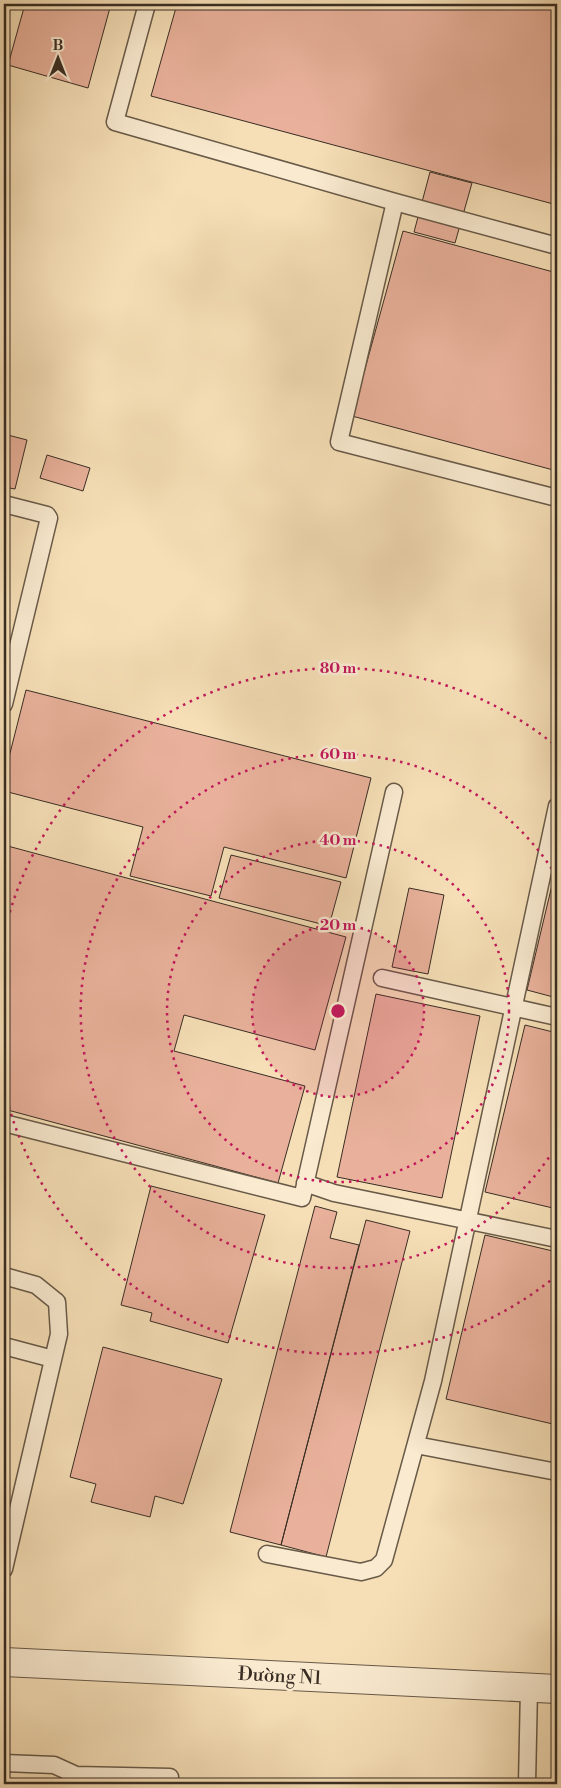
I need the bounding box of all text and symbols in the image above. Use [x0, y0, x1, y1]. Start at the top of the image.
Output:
north arrow [32, 32, 82, 82]
text: B [53, 37, 63, 55]
text: 80 m [320, 659, 357, 678]
text: 60 m [320, 745, 357, 764]
text: 40 m [319, 831, 357, 850]
text: 20 m [320, 916, 357, 935]
centre of rings [329, 1002, 347, 1020]
street label: Đường N1 [238, 1662, 322, 1690]

